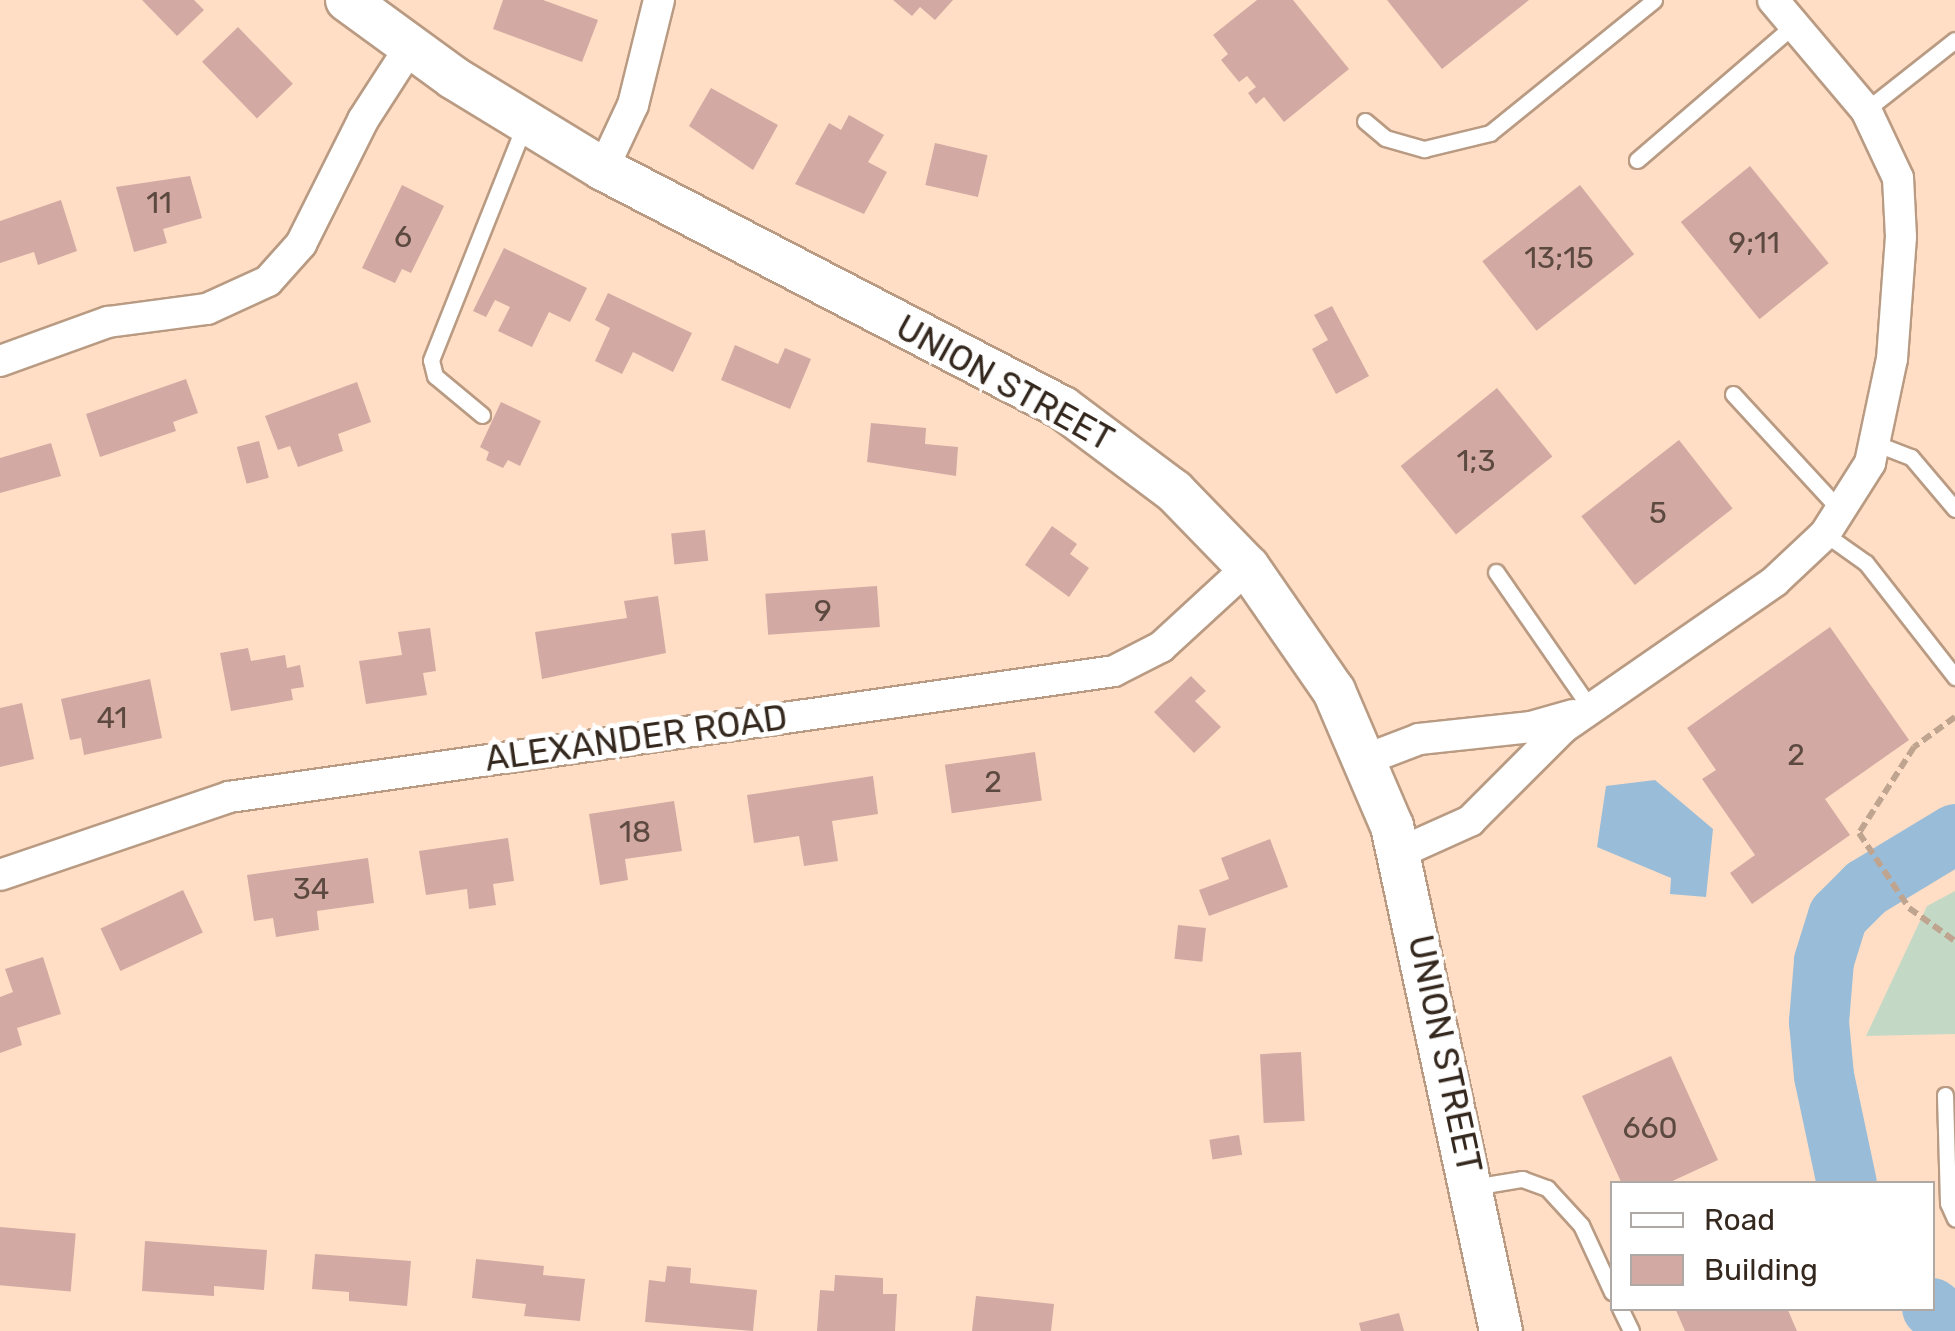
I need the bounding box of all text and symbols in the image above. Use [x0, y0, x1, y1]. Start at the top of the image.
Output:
house number: 11 [146, 185, 172, 221]
house number: 6 [394, 219, 412, 255]
house number: 9;11 [1728, 225, 1780, 261]
house number: 13;15 [1524, 240, 1594, 276]
street label: UNION STREET [889, 306, 1121, 460]
house number: 1;3 [1457, 443, 1495, 479]
house number: 5 [1649, 495, 1667, 531]
house number: 9 [814, 593, 832, 629]
street label: ALEXANDER ROAD [482, 696, 790, 780]
house number: 41 [97, 700, 127, 736]
house number: 2 [1787, 737, 1805, 773]
house number: 2 [984, 764, 1002, 800]
house number: 18 [619, 814, 651, 850]
house number: 34 [293, 871, 329, 907]
street label: UNION STREET [1399, 931, 1491, 1177]
house number: 660 [1622, 1110, 1678, 1146]
legend [1610, 1181, 1935, 1311]
text: Road [1704, 1202, 1775, 1238]
text: Building [1704, 1252, 1818, 1288]

